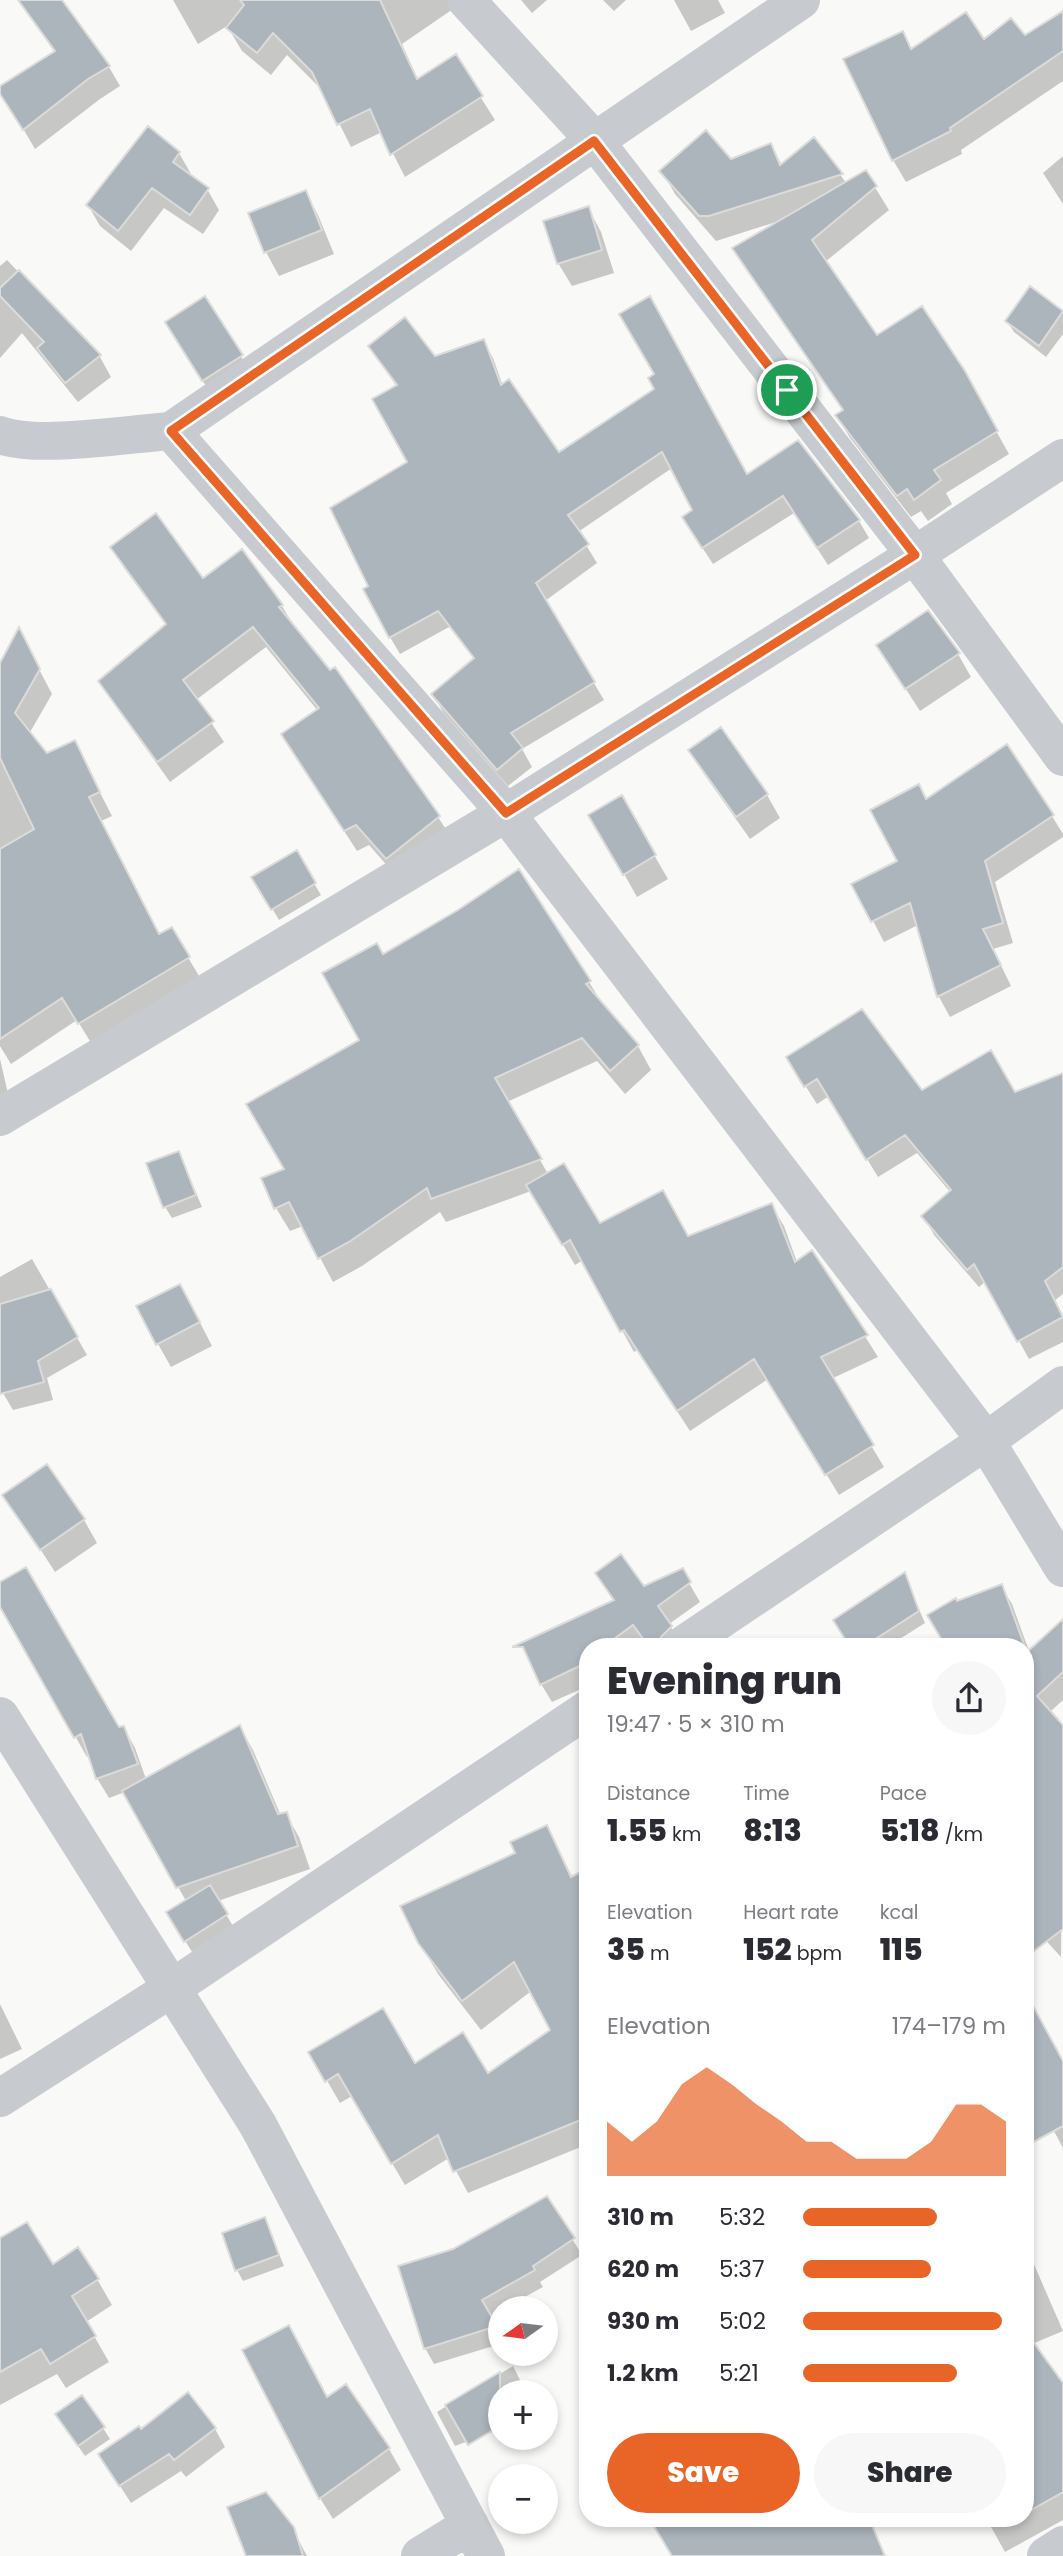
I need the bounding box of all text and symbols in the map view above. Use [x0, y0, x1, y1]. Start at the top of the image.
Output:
pin [757, 360, 817, 420]
icon: arrive [768, 371, 806, 409]
text: Evening run [607, 1654, 842, 1707]
button: share [932, 1661, 1006, 1735]
text: 19:47 · 5 × 310 m [607, 1708, 785, 1740]
text: Distance [607, 1780, 690, 1807]
text: Time [743, 1780, 790, 1807]
text: Pace [880, 1780, 927, 1807]
text: 1.55 [607, 1809, 667, 1852]
text: 8:13 [743, 1809, 802, 1852]
text: 5:18 [880, 1809, 940, 1852]
text: km [667, 1821, 701, 1848]
text: /km [940, 1821, 983, 1848]
text: Elevation [607, 1899, 693, 1926]
text: Heart rate [743, 1899, 839, 1926]
text: kcal [880, 1899, 919, 1926]
text: 35 [607, 1928, 645, 1971]
text: 152 [743, 1928, 792, 1971]
text: 115 [880, 1928, 923, 1971]
text: m [645, 1940, 670, 1967]
text: bpm [792, 1940, 842, 1967]
text: Elevation [607, 2010, 711, 2042]
text: 174–179 m [892, 2010, 1006, 2042]
text: 310 m [607, 2201, 674, 2233]
text: 5:32 [719, 2201, 765, 2233]
text: 620 m [607, 2253, 679, 2285]
text: 5:37 [719, 2253, 764, 2285]
north arrow [488, 2296, 558, 2366]
map controls [488, 2296, 558, 2534]
text: 930 m [607, 2305, 679, 2337]
text: 5:02 [719, 2305, 766, 2337]
text: 1.2 km [607, 2357, 679, 2389]
text: 5:21 [719, 2357, 759, 2389]
button: + [488, 2380, 558, 2450]
button: Save [607, 2433, 800, 2513]
button: Share [814, 2433, 1006, 2513]
button: − [488, 2464, 558, 2534]

